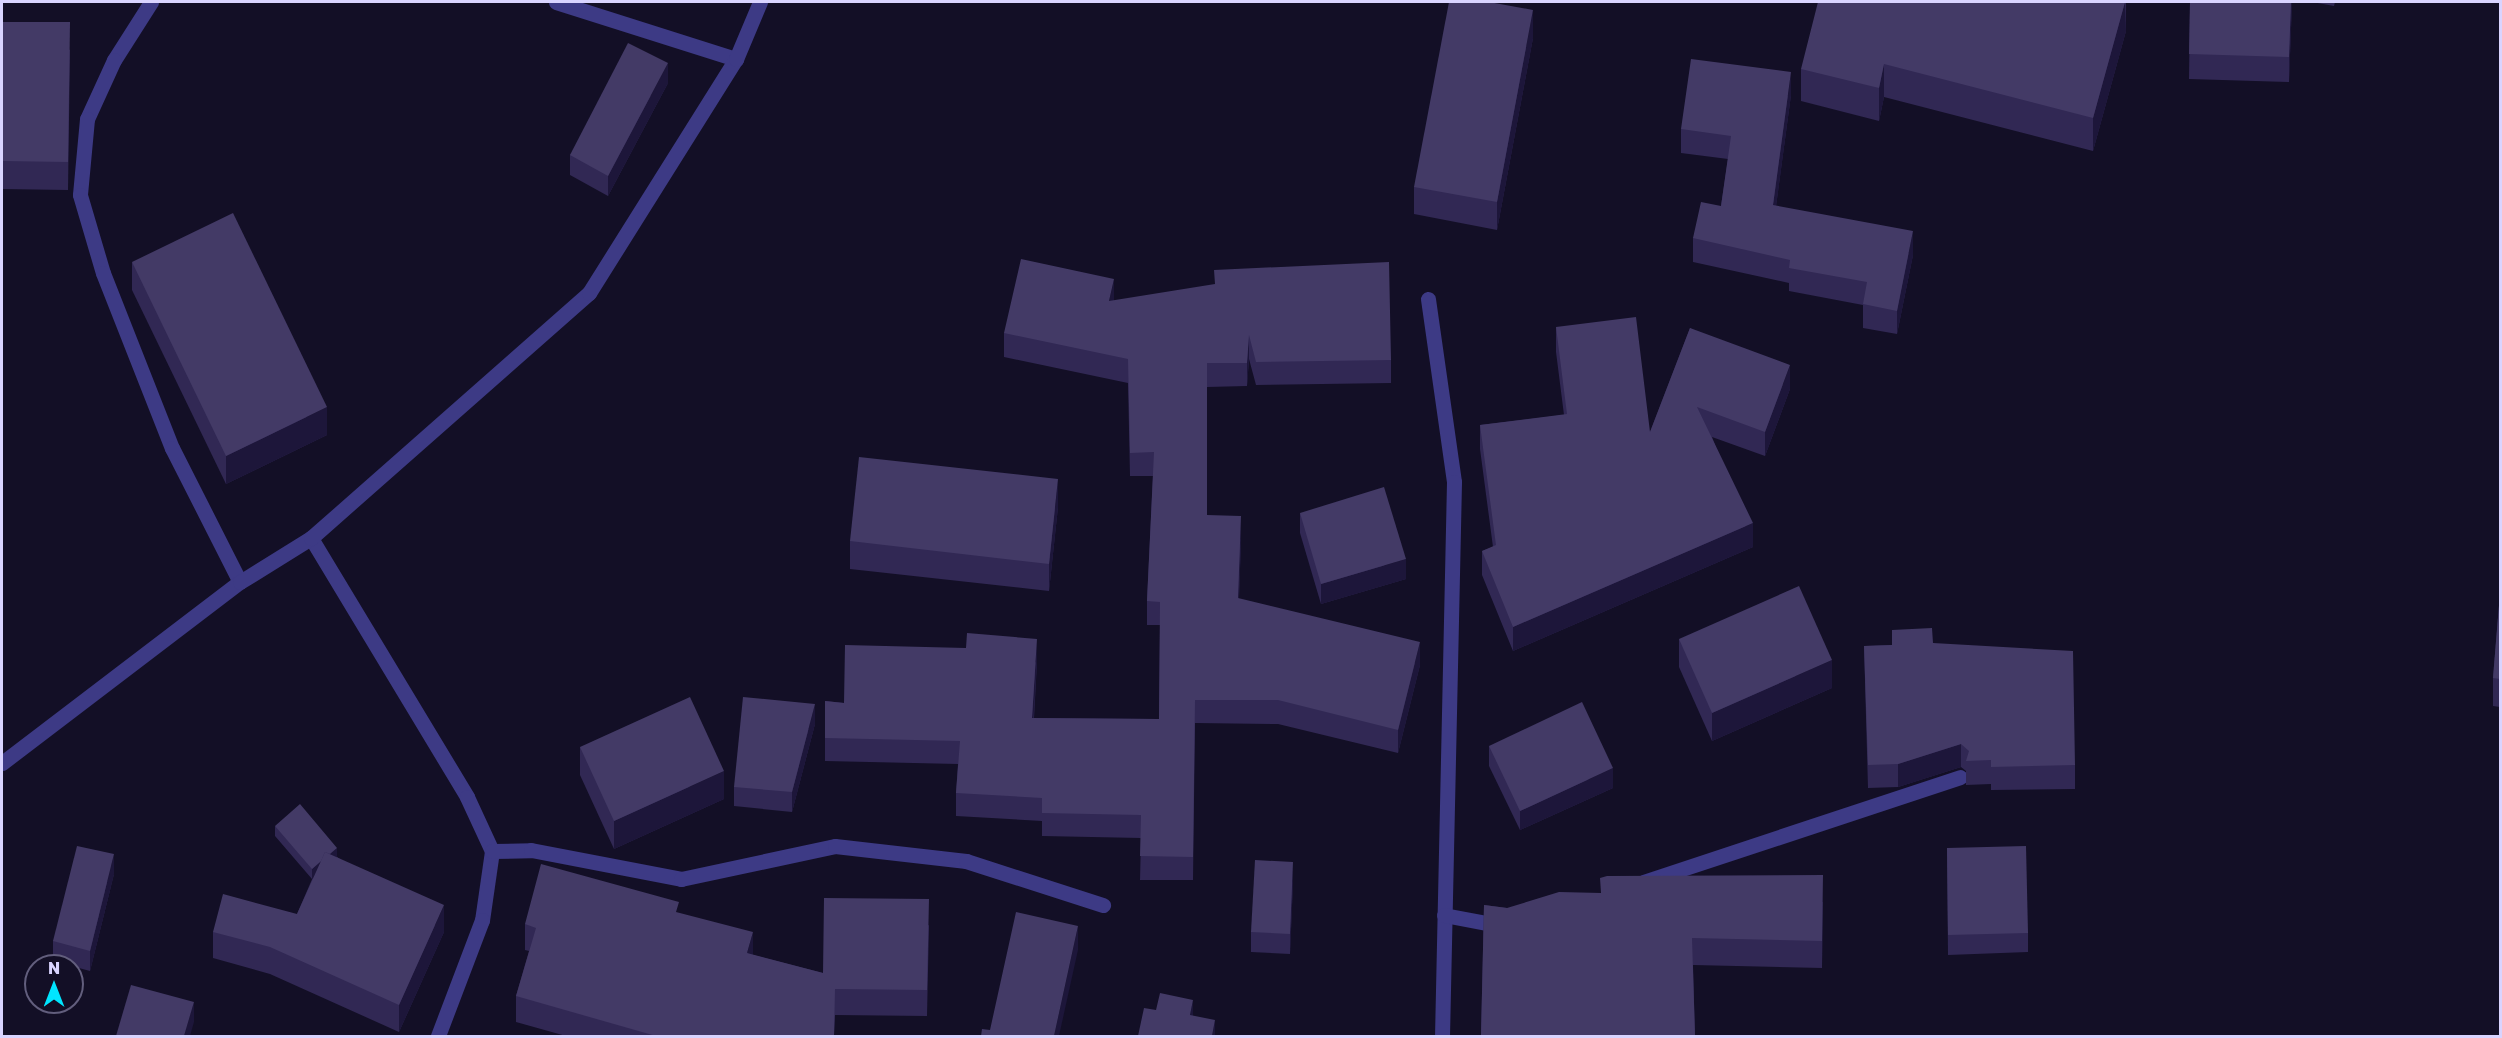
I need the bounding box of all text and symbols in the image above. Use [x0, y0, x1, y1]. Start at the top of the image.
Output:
north arrow [24, 954, 84, 1014]
text: N [48, 958, 60, 978]

